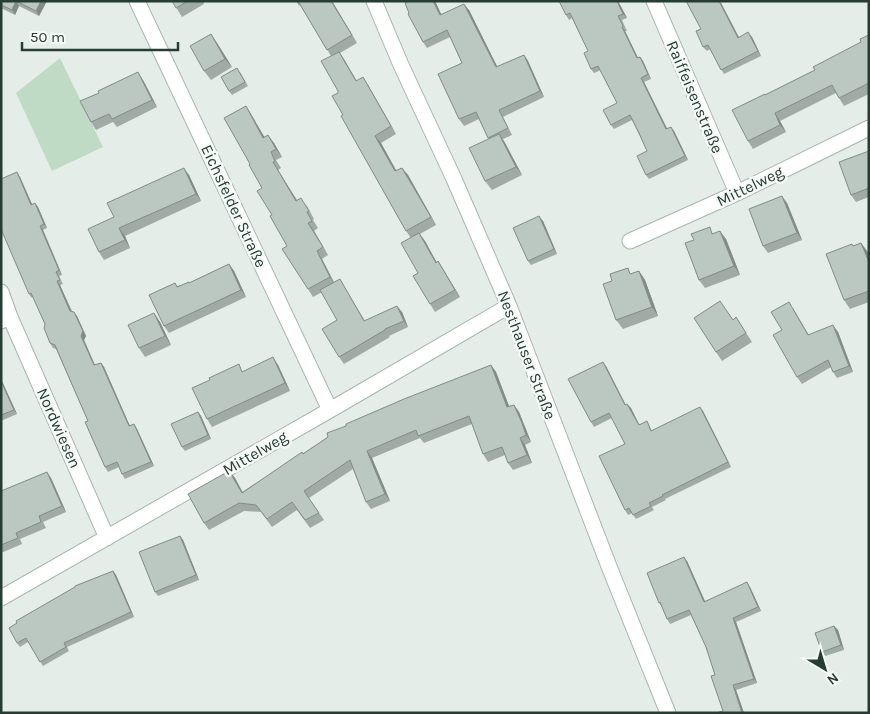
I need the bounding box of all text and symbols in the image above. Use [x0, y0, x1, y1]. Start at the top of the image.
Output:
scale bar [22, 20, 179, 52]
text: 50 m [30, 28, 65, 46]
street label: Raiffeisenstraße [663, 38, 727, 156]
street label: Eichsfelder Straße [197, 142, 271, 270]
street label: Mittelweg [714, 162, 786, 210]
street label: Nesthauser Straße [494, 288, 560, 422]
street label: Nordwiesen [33, 385, 85, 471]
street label: Mittelweg [219, 427, 291, 479]
north arrow [800, 644, 850, 694]
text: N [824, 669, 842, 689]

